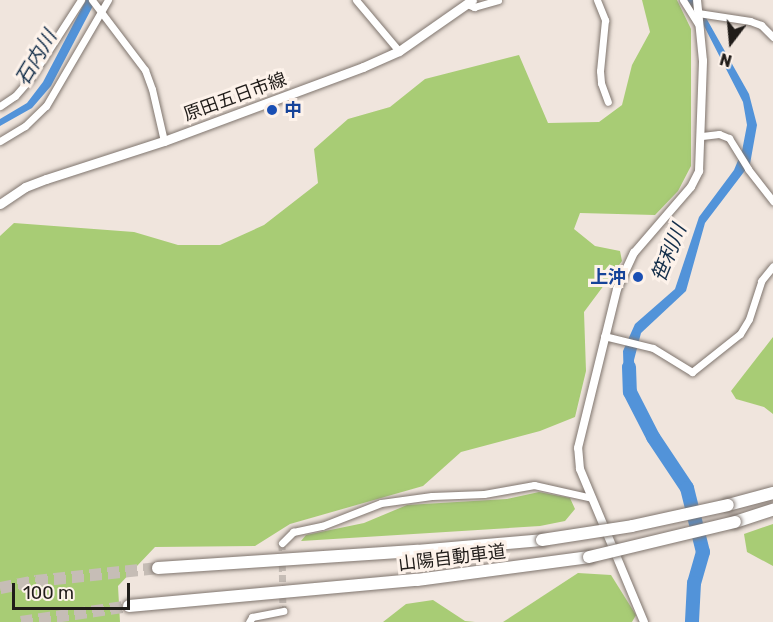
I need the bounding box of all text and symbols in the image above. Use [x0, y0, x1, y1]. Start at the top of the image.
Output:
north arrow [701, 12, 761, 72]
water label: 石内川 [10, 26, 62, 90]
text: N [718, 49, 734, 71]
street label: 原田五日市線 [181, 68, 289, 126]
place label: 中 [284, 99, 302, 121]
marker: 中 [265, 103, 279, 117]
water label: 笹利川 [647, 221, 691, 285]
place label: 上沖 [590, 266, 626, 288]
marker: 上沖 [631, 270, 645, 284]
street label: 山陽自動車道 [397, 541, 507, 575]
scale bar [15, 571, 134, 609]
text: 100 m [23, 582, 74, 604]

